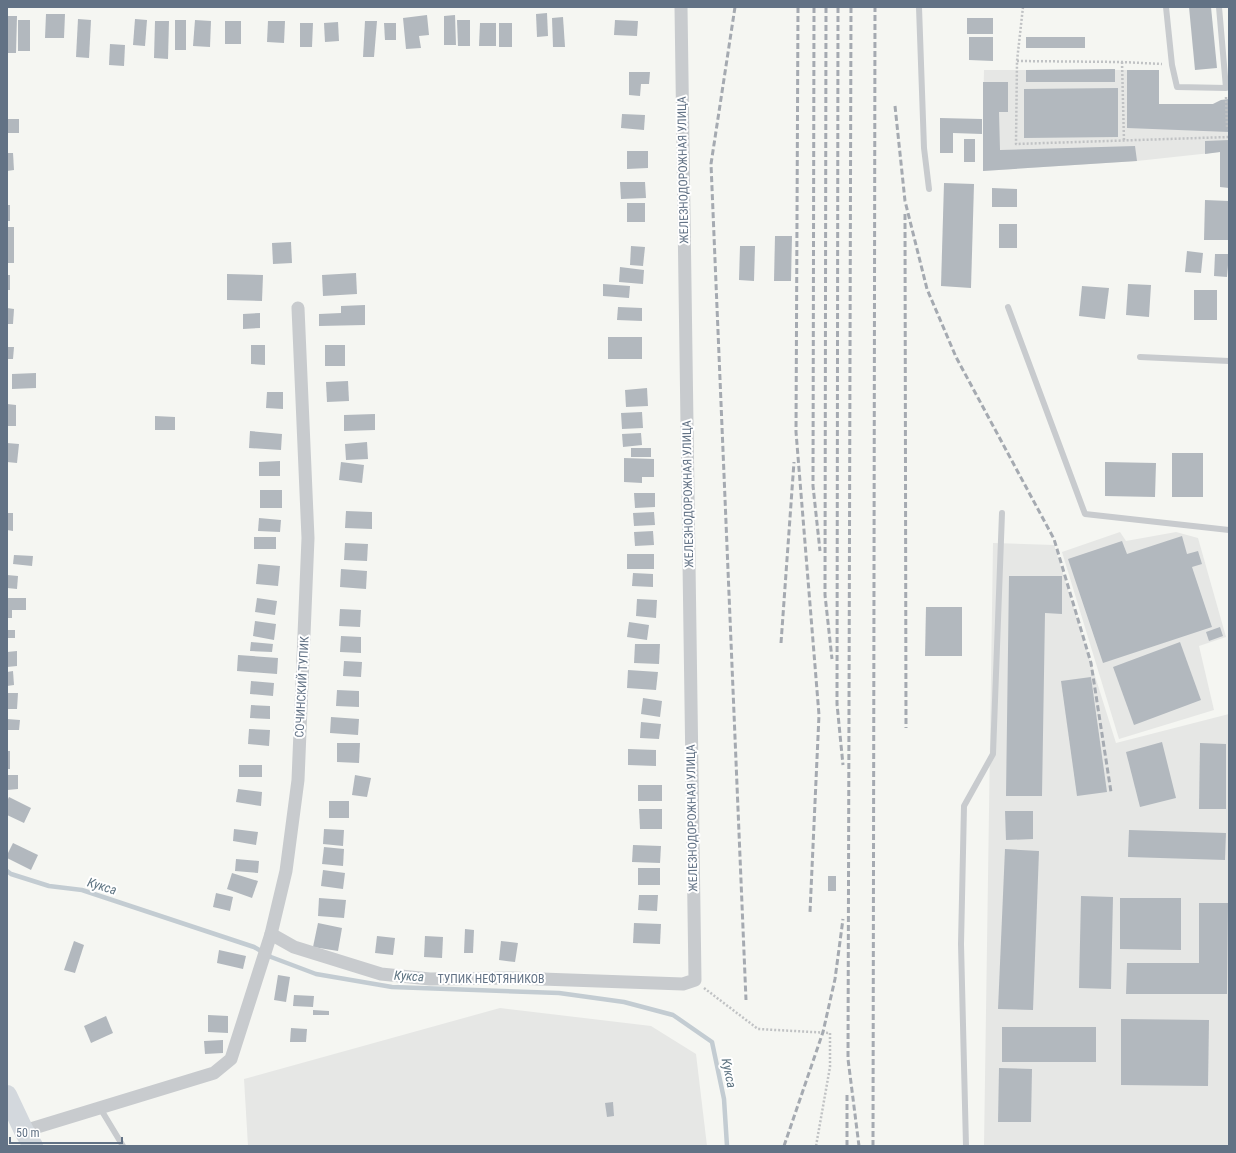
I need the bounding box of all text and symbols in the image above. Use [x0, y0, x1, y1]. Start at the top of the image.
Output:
street label: ЖЕЛЕЗНОДОРОЖНАЯ УЛИЦА [675, 96, 691, 244]
street label: ЖЕЛЕЗНОДОРОЖНАЯ УЛИЦА [680, 420, 696, 568]
street label: СОЧИНСКИЙ ТУПИК [291, 636, 312, 738]
street label: ЖЕЛЕЗНОДОРОЖНАЯ УЛИЦА [684, 744, 700, 892]
water label: Кукса [86, 874, 118, 898]
water label: Кукса [394, 968, 424, 984]
street label: ТУПИК НЕФТЯНИКОВ [438, 972, 544, 986]
water label: Кукса [719, 1057, 739, 1089]
scale bar [10, 1119, 122, 1145]
text: 50 m [16, 1126, 40, 1140]

